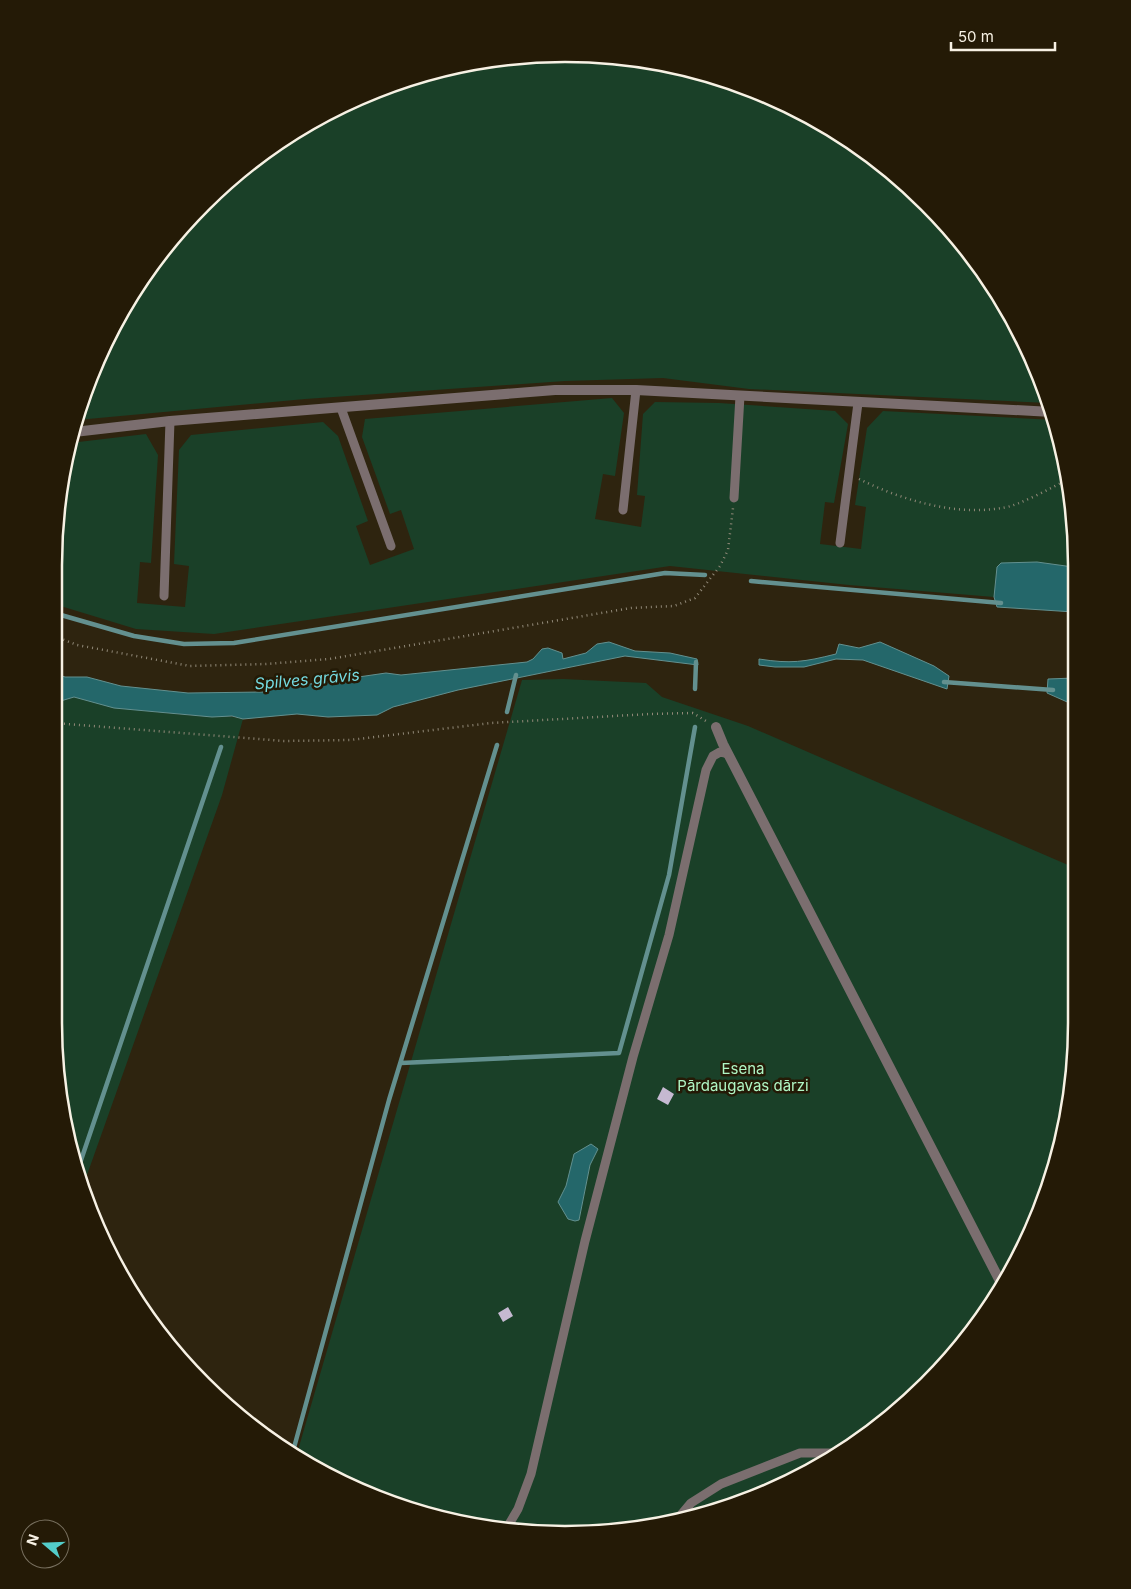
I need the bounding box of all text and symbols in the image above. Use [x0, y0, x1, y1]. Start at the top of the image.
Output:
scale bar [951, 20, 1055, 52]
text: 50 m [958, 27, 994, 46]
water label: Spilves grāvis [254, 664, 360, 694]
park label: Esena Pārdaugavas dārzi [677, 1059, 809, 1095]
north arrow [20, 1519, 70, 1569]
text: N [22, 1532, 42, 1547]

